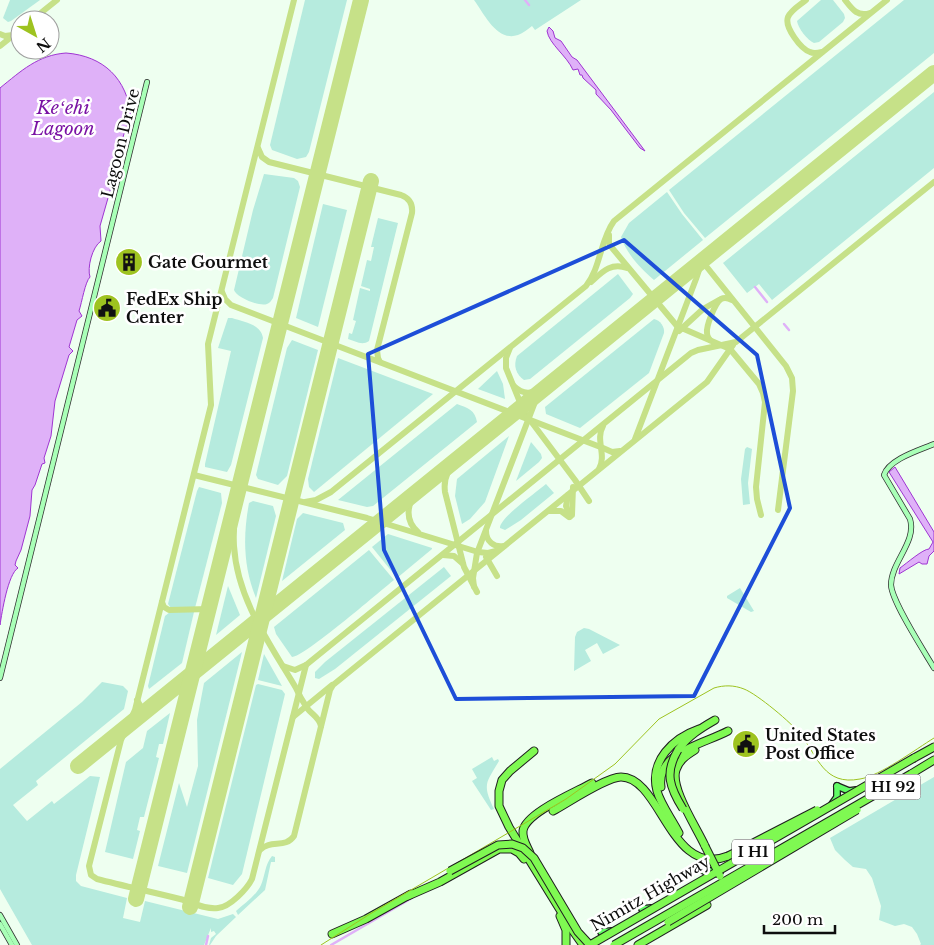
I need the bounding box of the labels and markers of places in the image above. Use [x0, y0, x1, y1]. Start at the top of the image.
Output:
building icon: Gate Gourmet [114, 247, 144, 277]
place label: Gate Gourmet [148, 252, 269, 272]
place label: FedEx Ship Center [126, 289, 222, 327]
public building icon: FedEx Ship Center [92, 293, 122, 323]
place label: United States Post Office [765, 725, 876, 763]
public building icon: United States Post Office [731, 729, 761, 759]

